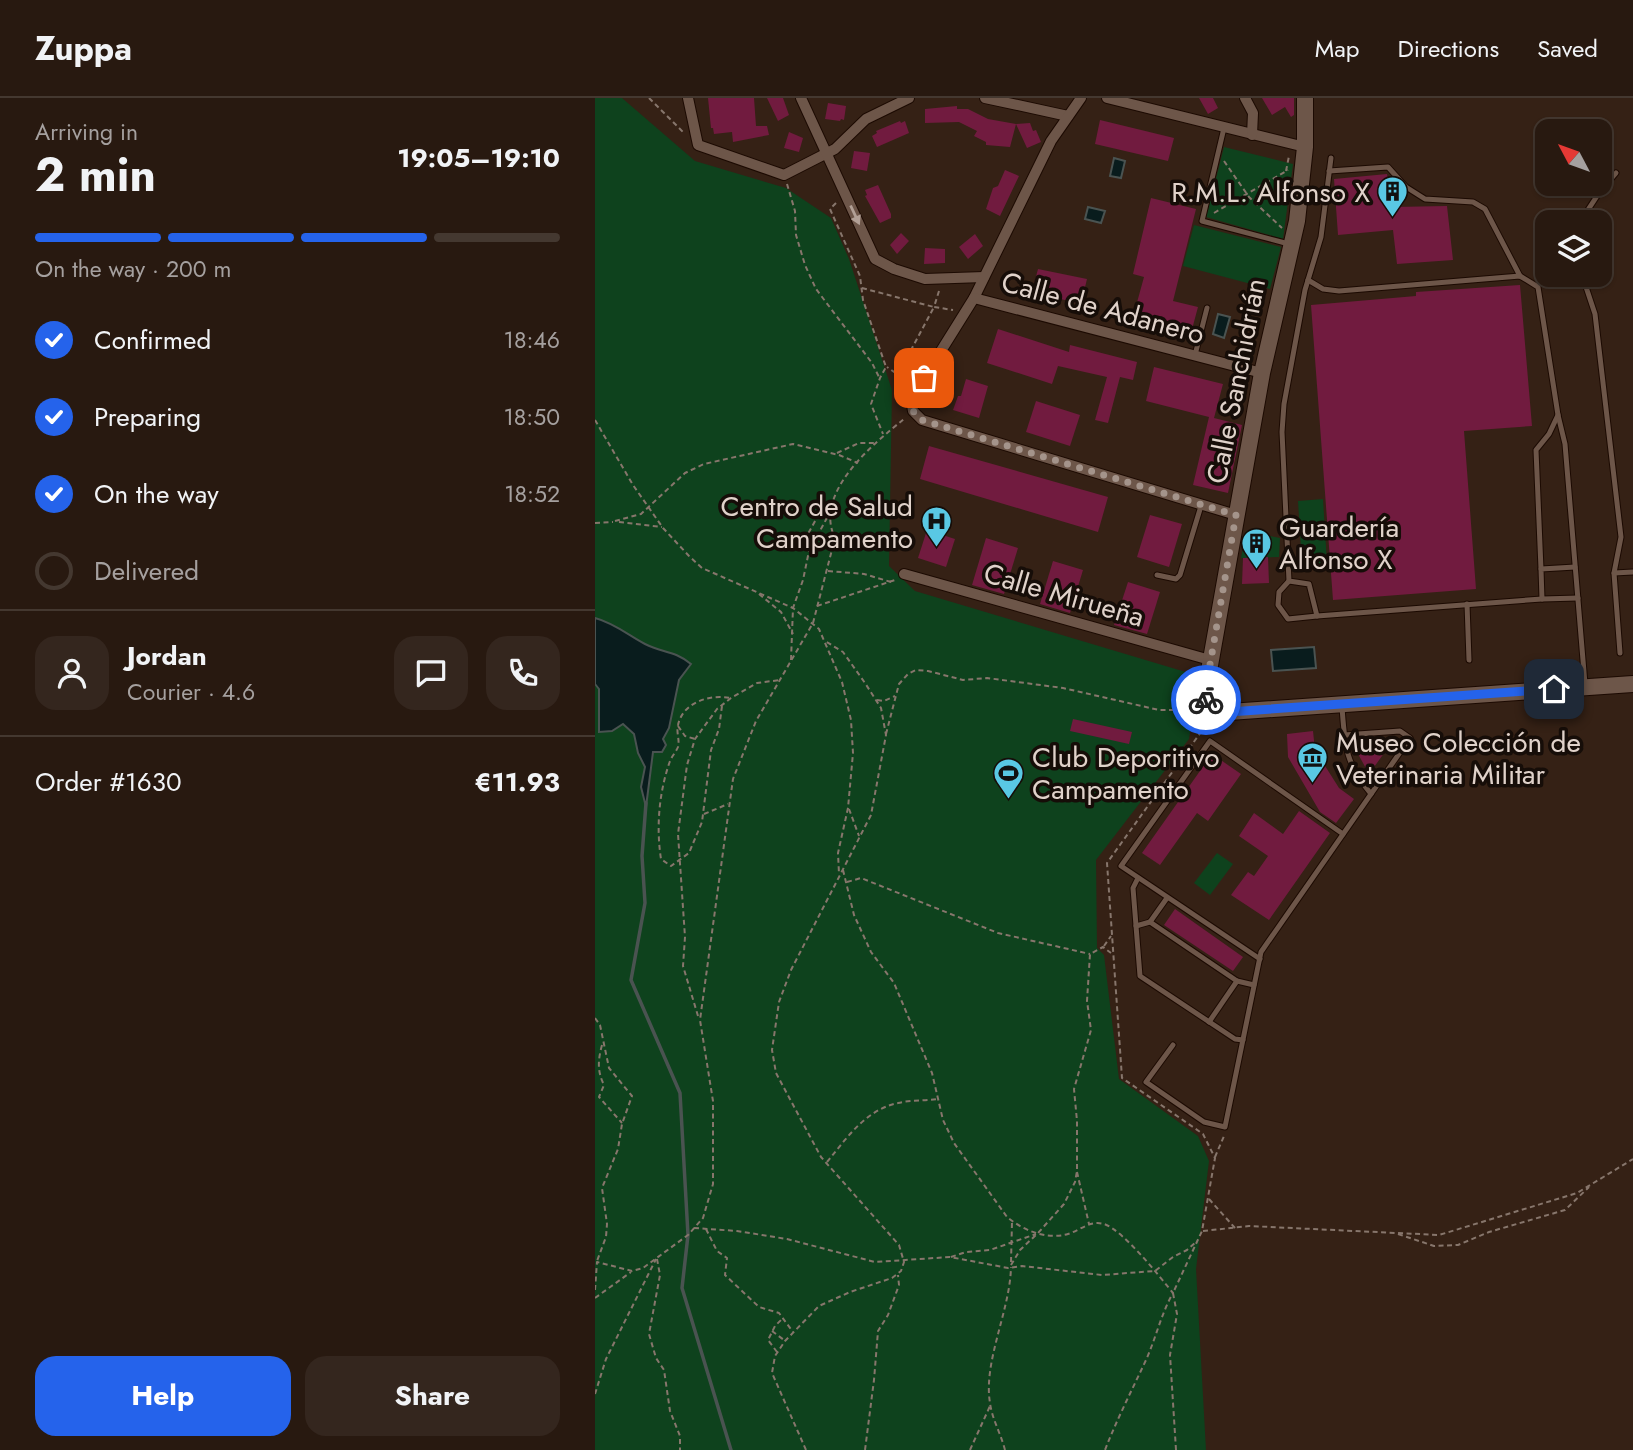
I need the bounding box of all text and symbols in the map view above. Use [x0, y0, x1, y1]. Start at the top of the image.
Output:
text: Zuppa [35, 25, 132, 72]
text: Map [1315, 31, 1360, 66]
text: Directions [1398, 31, 1499, 66]
text: Saved [1537, 31, 1598, 66]
text: Arriving in [35, 115, 138, 149]
north arrow [1535, 119, 1612, 196]
map controls [1535, 119, 1612, 287]
text: 19:05–19:10 [397, 139, 560, 177]
text: 2 min [35, 142, 156, 208]
place label: R.M.L. Alfonso X [1171, 172, 1370, 213]
building icon: R.M.L. Alfonso X [1376, 175, 1410, 219]
one-way arrow [849, 204, 860, 225]
button: layers [1535, 210, 1612, 287]
text: On the way · 200 m [35, 252, 231, 286]
street label: Calle de Adanero [997, 261, 1209, 355]
street label: Calle Sanchidrián [1196, 275, 1276, 487]
icon: check [35, 321, 73, 359]
text: Confirmed [94, 321, 211, 359]
text: 18:46 [504, 323, 560, 357]
pin [894, 348, 954, 408]
icon: bag [905, 359, 943, 397]
icon: check [35, 398, 73, 436]
text: Preparing [94, 398, 201, 436]
text: 18:50 [503, 400, 560, 434]
icon: check [35, 475, 73, 513]
text: On the way [94, 475, 219, 513]
text: 18:52 [504, 477, 560, 511]
place label: Centro de Salud Campamento [720, 486, 913, 559]
hospital icon: Centro de Salud Campamento [919, 505, 953, 549]
place label: Guardería Alfonso X [1279, 507, 1399, 580]
building icon: Guardería Alfonso X [1239, 526, 1273, 570]
text: Delivered [94, 552, 199, 590]
street label: Calle Mirueña [979, 553, 1149, 637]
button: person [35, 636, 109, 710]
button: chat [394, 636, 468, 710]
button: phone [486, 636, 560, 710]
text: Jordan [127, 637, 207, 675]
pin [1524, 659, 1584, 719]
courier [1171, 665, 1241, 735]
icon: home [1535, 670, 1573, 708]
text: Courier · 4.6 [127, 675, 255, 709]
icon: bike [1187, 681, 1225, 719]
place label: Museo Colección de Veterinaria Militar [1336, 722, 1581, 795]
place label: Club Deporitivo Campamento [1032, 737, 1219, 810]
museum icon: Museo Colección de Veterinaria Militar [1296, 741, 1330, 785]
sports icon: Club Deporitivo Campamento [992, 756, 1026, 800]
text: Order #1630 [35, 763, 182, 801]
text: €11.93 [475, 763, 560, 801]
button: Help [35, 1356, 291, 1436]
button: Share [305, 1356, 560, 1436]

